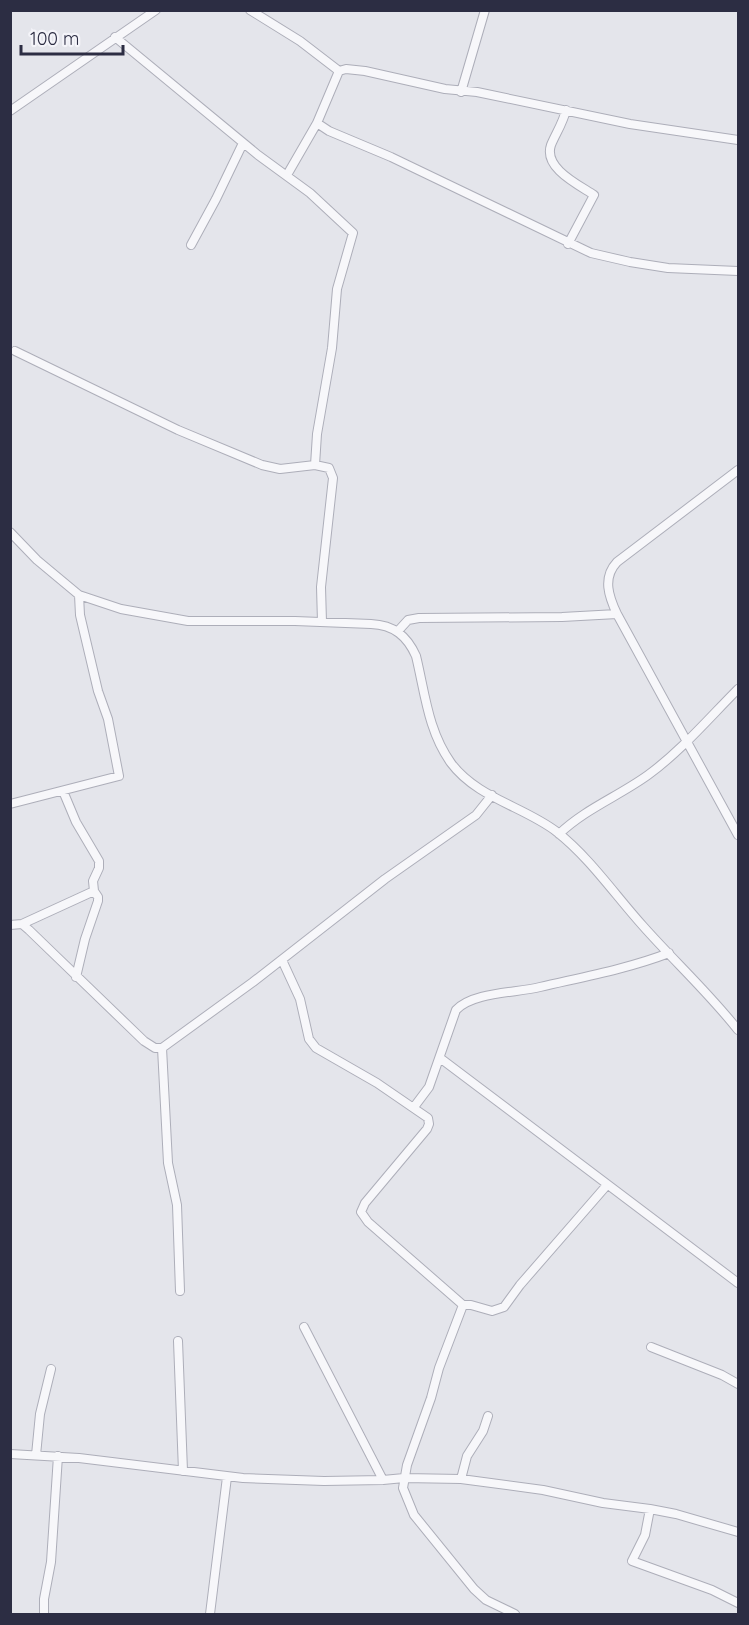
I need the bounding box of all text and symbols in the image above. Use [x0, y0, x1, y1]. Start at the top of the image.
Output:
scale bar [21, 18, 123, 56]
text: 100 m [30, 27, 79, 50]

